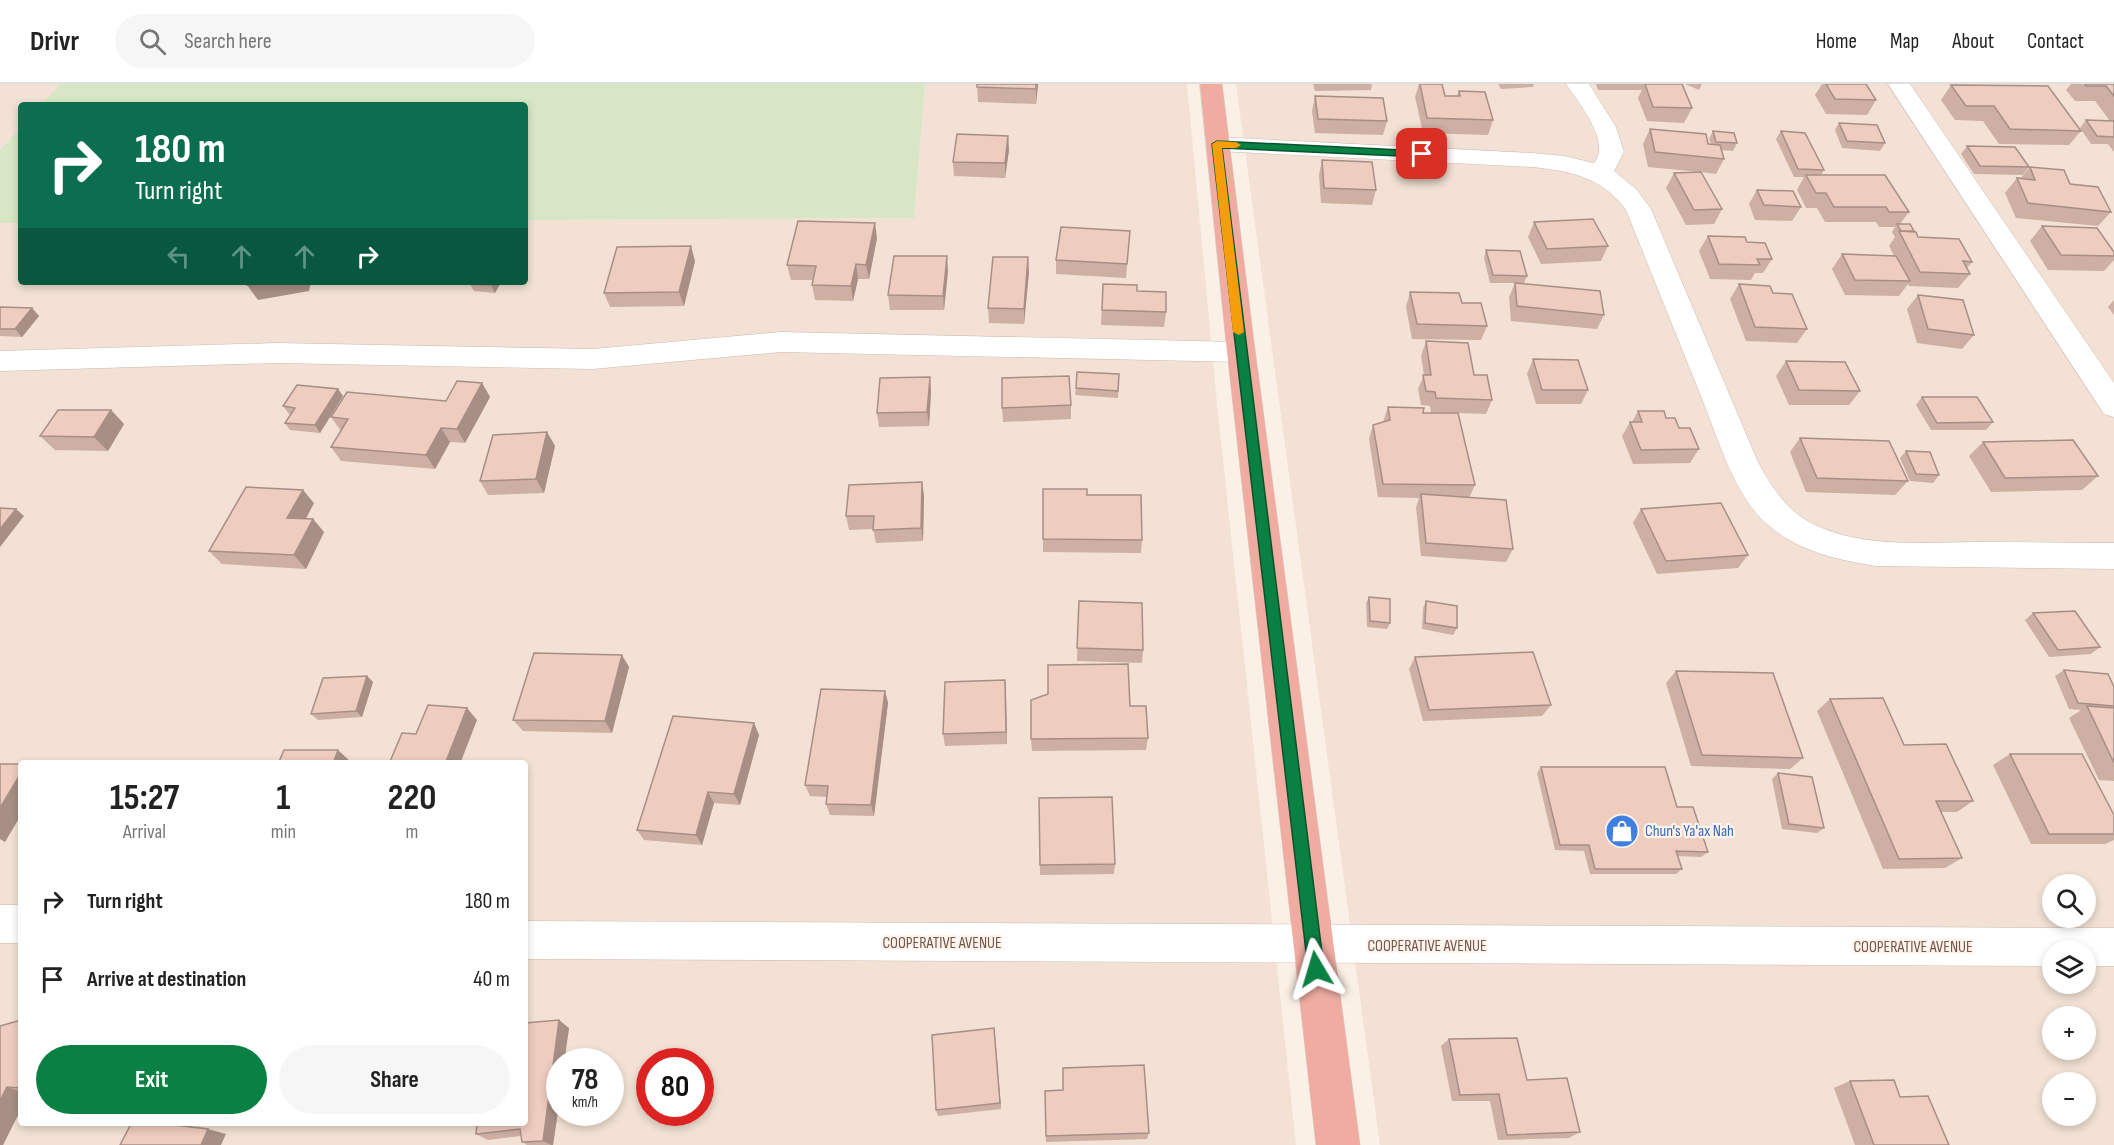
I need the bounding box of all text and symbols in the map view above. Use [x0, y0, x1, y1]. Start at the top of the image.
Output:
search box [115, 14, 535, 68]
text: Drivr [30, 25, 79, 58]
icon: search [136, 25, 169, 58]
text: Search here [184, 28, 272, 55]
text: Home [1816, 29, 1857, 54]
text: Map [1890, 29, 1919, 54]
text: About [1952, 29, 1994, 54]
text: Contact [2027, 29, 2084, 54]
text: 180 m [135, 124, 226, 175]
icon: right [36, 126, 114, 204]
pin [1396, 128, 1447, 179]
icon: arrive [1405, 137, 1438, 170]
text: Turn right [135, 175, 222, 207]
icon: left [162, 240, 195, 273]
icon: ahead [225, 240, 258, 273]
icon: ahead [288, 240, 321, 273]
icon: right [351, 240, 384, 273]
text: 15:27 [110, 777, 179, 820]
text: 1 [276, 777, 290, 820]
text: 220 [388, 777, 436, 820]
shop icon: Chun's Ya'ax Nah [1604, 813, 1640, 849]
text: Arrival [123, 820, 166, 844]
text: min [271, 820, 296, 844]
text: m [406, 820, 418, 844]
place label: Chun's Ya'ax Nah [1645, 822, 1734, 841]
map controls [2042, 874, 2096, 1126]
button: search [2042, 874, 2096, 928]
icon: right [36, 885, 69, 918]
text: Turn right [87, 888, 163, 915]
text: 180 m [465, 888, 510, 915]
street label: COOPERATIVE AVENUE [882, 934, 1002, 953]
position arrow [1284, 937, 1348, 1001]
street label: COOPERATIVE AVENUE [1367, 937, 1487, 956]
street label: COOPERATIVE AVENUE [1853, 938, 1973, 957]
button: layers [2042, 940, 2096, 994]
icon: arrive [36, 963, 69, 996]
text: Arrive at destination [87, 966, 246, 993]
text: 40 m [473, 966, 510, 993]
button: + [2042, 1006, 2096, 1060]
button: Exit [36, 1045, 267, 1114]
button: Share [279, 1045, 510, 1114]
speed limit sign: 80 [636, 1048, 714, 1126]
text: 78 [571, 1062, 599, 1098]
button: − [2042, 1072, 2096, 1126]
text: km/h [572, 1093, 598, 1112]

